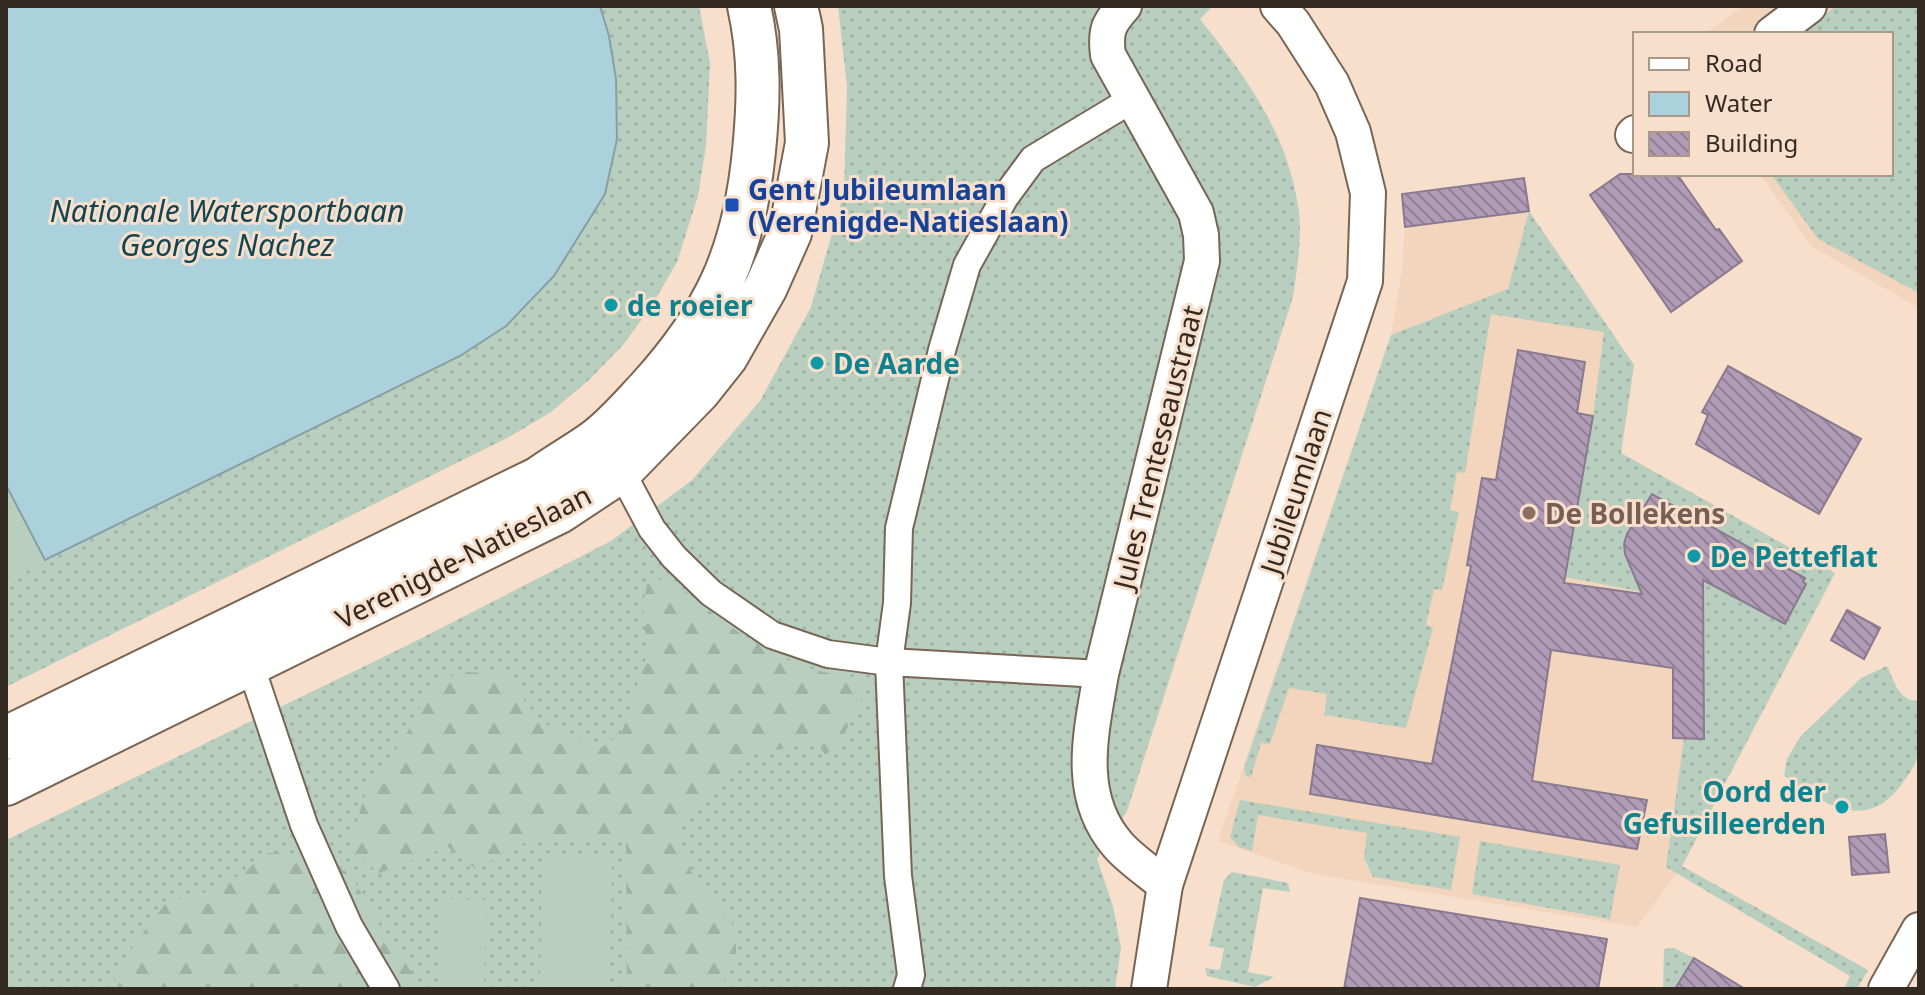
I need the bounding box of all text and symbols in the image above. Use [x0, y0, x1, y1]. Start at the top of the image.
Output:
legend [1633, 32, 1893, 176]
text: Road [1705, 46, 1763, 79]
text: Water [1705, 86, 1773, 119]
text: Building [1705, 126, 1798, 159]
place label: Gent Jubileumlaan (Verenigde-Natieslaan) [748, 170, 1069, 240]
water label: Nationale Watersportbaan Georges Nachez [50, 190, 404, 265]
marker: Gent Jubileumlaan (Verenigde-Natieslaan) [723, 196, 741, 214]
place label: de roeier [627, 286, 753, 324]
marker: de roeier [602, 296, 620, 314]
street label: Jules Trenteseaustraat [1103, 301, 1211, 596]
place label: De Aarde [833, 344, 960, 382]
marker: De Aarde [808, 354, 826, 372]
street label: Jubileumlaan [1249, 403, 1340, 581]
street label: Verenigde-Natieslaan [329, 475, 597, 637]
place label: De Bollekens [1545, 494, 1725, 532]
marker: De Bollekens [1520, 504, 1538, 522]
place label: De Petteflat [1710, 537, 1878, 575]
marker: De Petteflat [1685, 547, 1703, 565]
place label: Oord der Gefusilleerden [1623, 772, 1826, 842]
marker: Oord der Gefusilleerden [1833, 798, 1851, 816]

